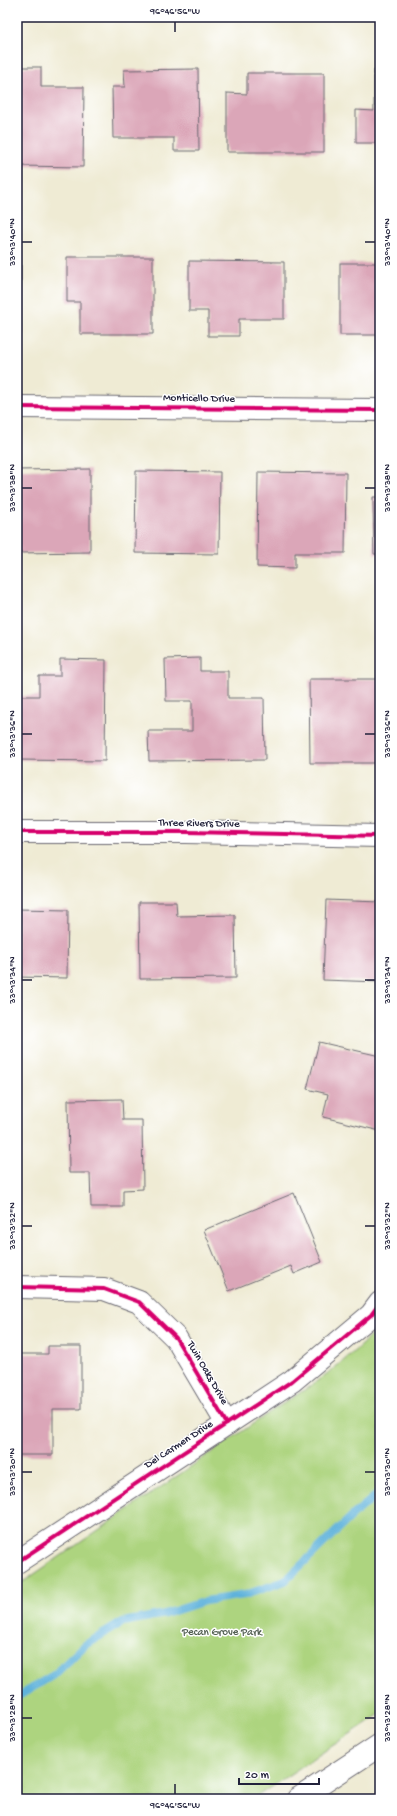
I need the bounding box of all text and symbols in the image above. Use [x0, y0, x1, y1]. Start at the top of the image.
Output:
text: 96°46'56"W [149, 6, 200, 18]
text: 33°13'40"N [7, 218, 19, 267]
text: 33°13'40"N [382, 218, 394, 267]
street label: Monticello Drive [163, 392, 235, 406]
text: 33°13'38"N [7, 464, 19, 513]
text: 33°13'38"N [382, 464, 394, 513]
text: 33°13'36"N [7, 710, 19, 759]
text: 33°13'36"N [382, 710, 394, 759]
street label: Three Rivers Drive [157, 817, 240, 831]
text: 33°13'34"N [7, 956, 19, 1005]
text: 33°13'34"N [382, 956, 394, 1005]
text: 33°13'32"N [7, 1202, 19, 1251]
text: 33°13'32"N [382, 1202, 394, 1251]
street label: Twin Oaks Drive [183, 1338, 230, 1407]
street label: Del Carmen Drive [142, 1418, 216, 1472]
text: 33°13'30"N [7, 1447, 19, 1497]
text: 33°13'30"N [382, 1447, 394, 1497]
park label: Pecan Grove Park [181, 1627, 263, 1639]
text: 33°13'28"N [7, 1694, 19, 1743]
text: 33°13'28"N [382, 1694, 394, 1743]
scale bar [239, 1760, 319, 1786]
text: 20 m [245, 1769, 270, 1783]
text: 96°46'56"W [149, 1800, 200, 1812]

